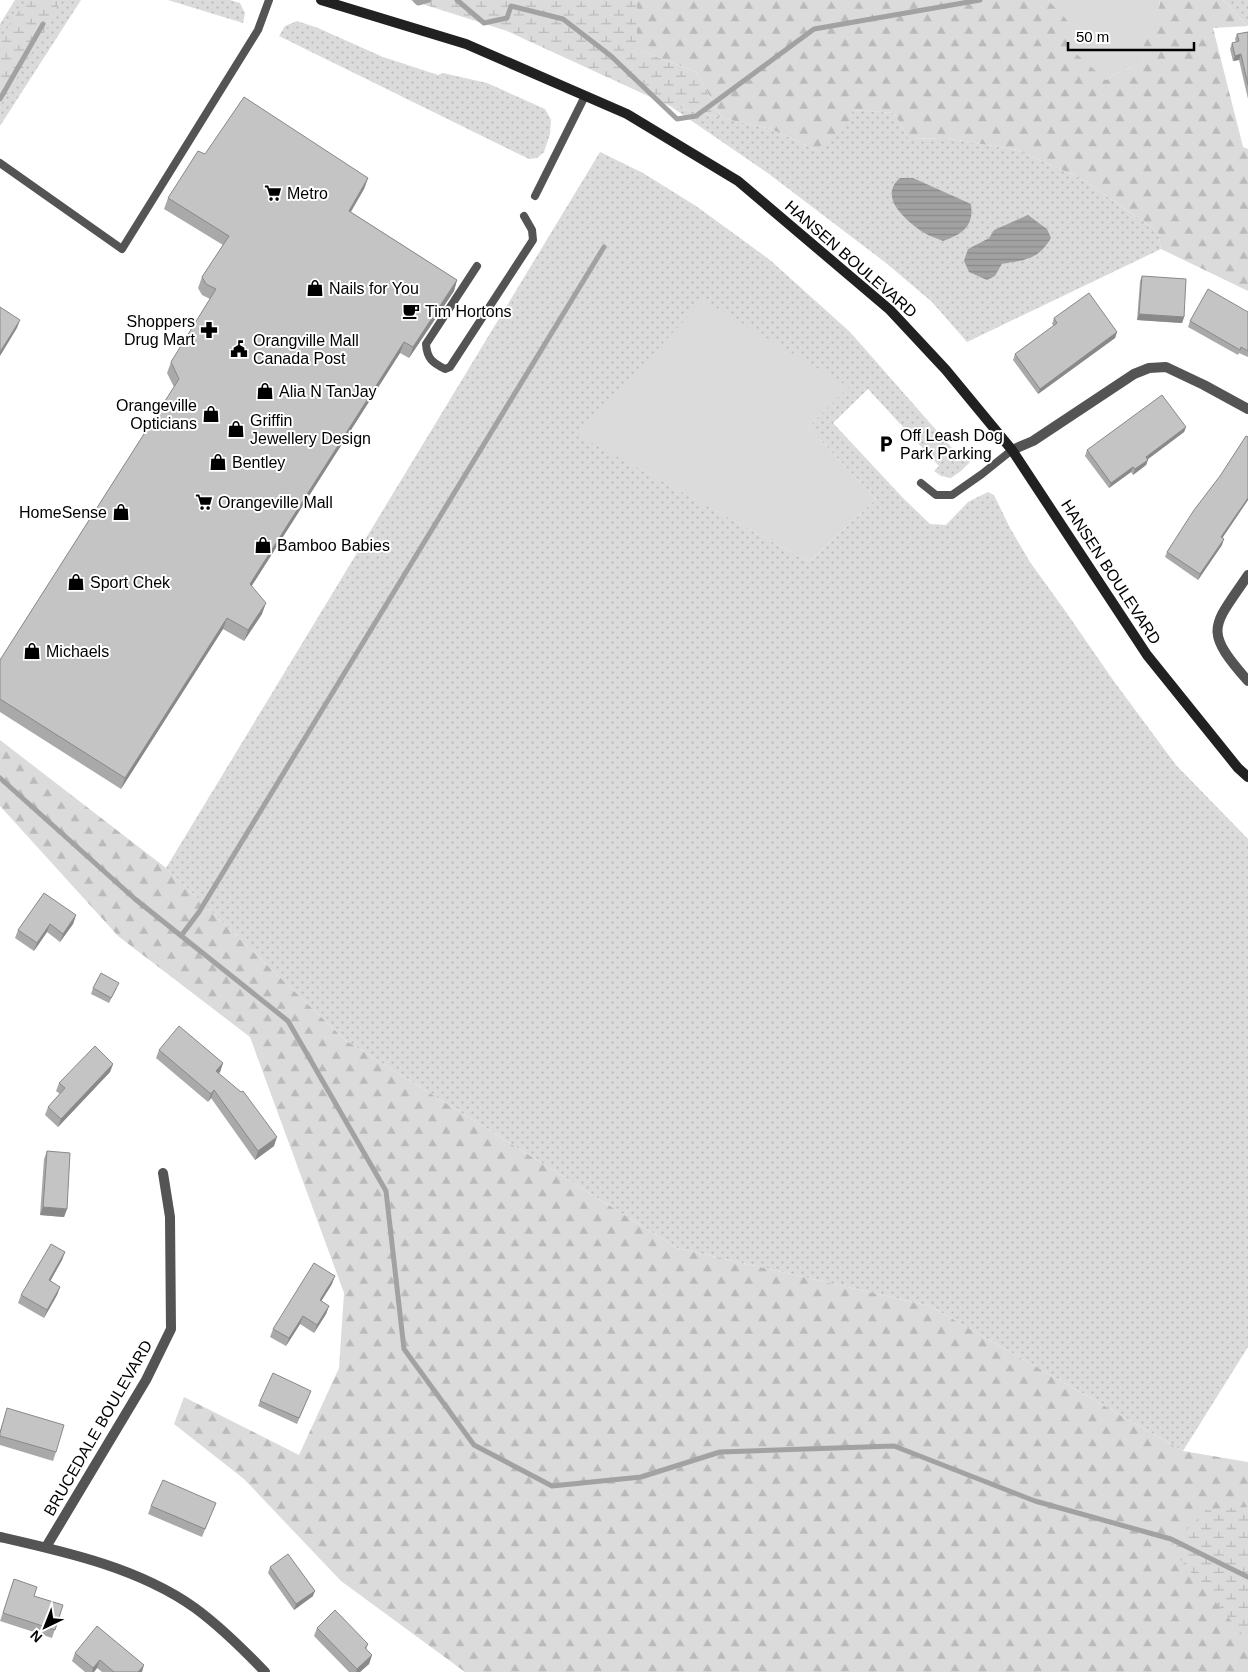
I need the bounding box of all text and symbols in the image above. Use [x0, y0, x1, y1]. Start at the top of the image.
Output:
scale bar [1068, 20, 1194, 52]
text: 50 m [1076, 28, 1109, 45]
supermarket icon: Metro [263, 183, 283, 203]
place label: Metro [287, 185, 328, 202]
street label: HANSEN BOULEVARD [782, 197, 920, 321]
shop icon: Nails for You [305, 278, 325, 298]
place label: Nails for You [329, 280, 419, 297]
cafe icon: Tim Hortons [401, 301, 421, 321]
place label: Tim Hortons [425, 303, 512, 320]
place label: Shoppers Drug Mart [124, 313, 196, 348]
pharmacy icon: Shoppers Drug Mart [199, 320, 219, 340]
place label: Orangville Mall Canada Post [253, 332, 359, 367]
public building icon: Orangville Mall Canada Post [229, 339, 249, 359]
shop icon: Alia N TanJay [255, 381, 275, 401]
place label: Alia N TanJay [279, 383, 377, 400]
place label: Orangeville Opticians [116, 397, 197, 432]
shop icon: Orangeville Opticians [201, 404, 221, 424]
place label: Griffin Jewellery Design [250, 412, 371, 447]
shop icon: Griffin Jewellery Design [226, 419, 246, 439]
place label: Off Leash Dog Park Parking [900, 427, 1003, 462]
parking icon: Off Leash Dog Park Parking [876, 434, 896, 454]
shop icon: Bentley [208, 452, 228, 472]
place label: Bentley [232, 454, 285, 471]
supermarket icon: Orangeville Mall [194, 492, 214, 512]
place label: Orangeville Mall [218, 494, 333, 511]
street label: HANSEN BOULEVARD [1058, 497, 1164, 647]
shop icon: HomeSense [111, 502, 131, 522]
place label: HomeSense [19, 504, 107, 521]
shop icon: Bamboo Babies [253, 535, 273, 555]
place label: Bamboo Babies [277, 537, 390, 554]
shop icon: Sport Chek [66, 572, 86, 592]
place label: Sport Chek [90, 574, 171, 591]
shop icon: Michaels [22, 641, 42, 661]
place label: Michaels [46, 643, 109, 660]
street label: BRUCEDALE BOULEVARD [41, 1337, 155, 1519]
north arrow [20, 1602, 70, 1652]
text: N [27, 1627, 45, 1646]

